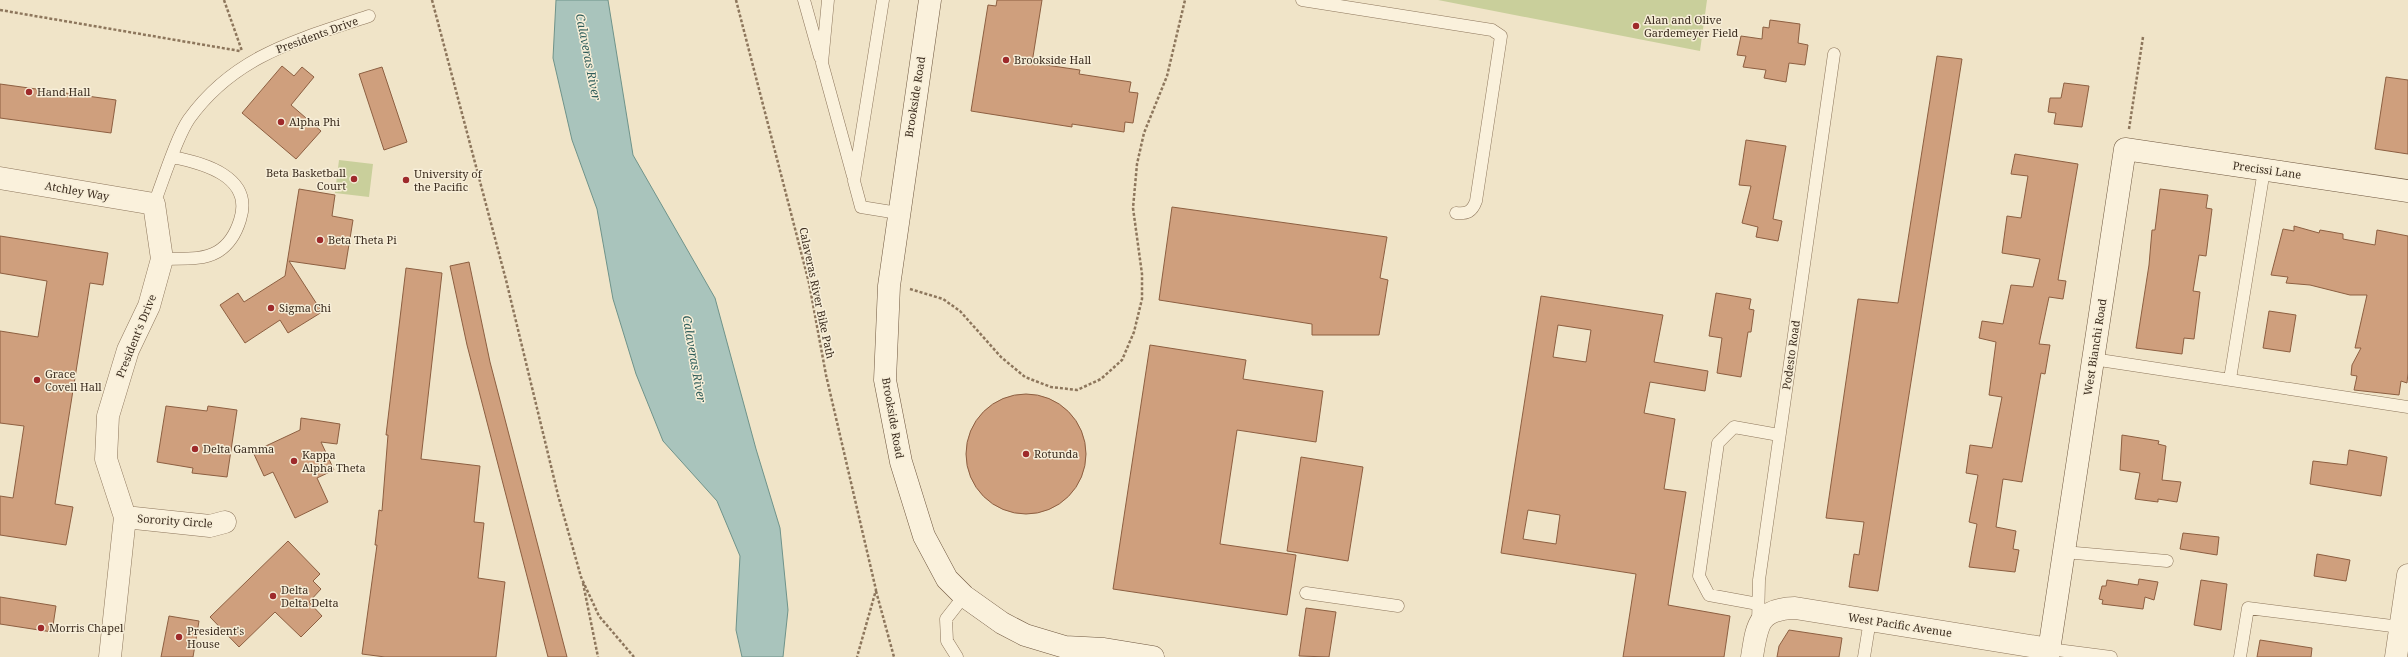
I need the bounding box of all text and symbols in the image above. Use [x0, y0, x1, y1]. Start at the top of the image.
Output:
water label: Calaveras River [572, 12, 605, 102]
place label: Alan and Olive Gardemeyer Field [1644, 12, 1739, 40]
street label: Presidents Drive [274, 13, 360, 56]
marker: Alan and Olive Gardemeyer Field [1631, 21, 1641, 31]
place label: Brookside Hall [1014, 52, 1092, 67]
street label: Brookside Road [901, 55, 928, 139]
marker: Brookside Hall [1001, 55, 1011, 65]
place label: Hand Hall [37, 84, 91, 99]
marker: Hand Hall [24, 87, 34, 97]
place label: Alpha Phi [289, 114, 341, 129]
marker: Alpha Phi [276, 117, 286, 127]
street label: Precissi Lane [2232, 157, 2302, 182]
place label: Beta Basketball Court [266, 165, 347, 193]
place label: University of the Pacific [414, 166, 483, 194]
marker: Beta Basketball Court [349, 174, 359, 184]
marker: University of the Pacific [401, 175, 411, 185]
street label: Atchley Way [44, 177, 111, 204]
street label: Calaveras River Bike Path [796, 226, 839, 360]
place label: Beta Theta Pi [328, 232, 397, 247]
marker: Beta Theta Pi [315, 235, 325, 245]
street label: President's Drive [112, 292, 159, 380]
street label: West Bianchi Road [2079, 297, 2110, 396]
place label: Sigma Chi [279, 300, 332, 315]
marker: Sigma Chi [266, 303, 276, 313]
water label: Calaveras River [678, 314, 711, 404]
street label: Podesto Road [1778, 319, 1803, 391]
place label: Grace Covell Hall [45, 366, 102, 394]
marker: Grace Covell Hall [32, 375, 42, 385]
street label: Brookside Road [879, 376, 908, 460]
place label: Delta Gamma [203, 441, 274, 456]
marker: Delta Gamma [190, 444, 200, 454]
place label: Rotunda [1034, 446, 1078, 461]
place label: Kappa Alpha Theta [302, 447, 366, 475]
marker: Rotunda [1021, 449, 1031, 459]
marker: Kappa Alpha Theta [289, 456, 299, 466]
street label: Sorority Circle [137, 510, 213, 531]
place label: Delta Delta Delta [281, 582, 339, 610]
marker: Delta Delta Delta [268, 591, 278, 601]
street label: West Pacific Avenue [1847, 609, 1953, 640]
place label: Morris Chapel [49, 620, 124, 635]
marker: Morris Chapel [36, 623, 46, 633]
place label: President's House [187, 623, 244, 651]
marker: President's House [174, 632, 184, 642]

